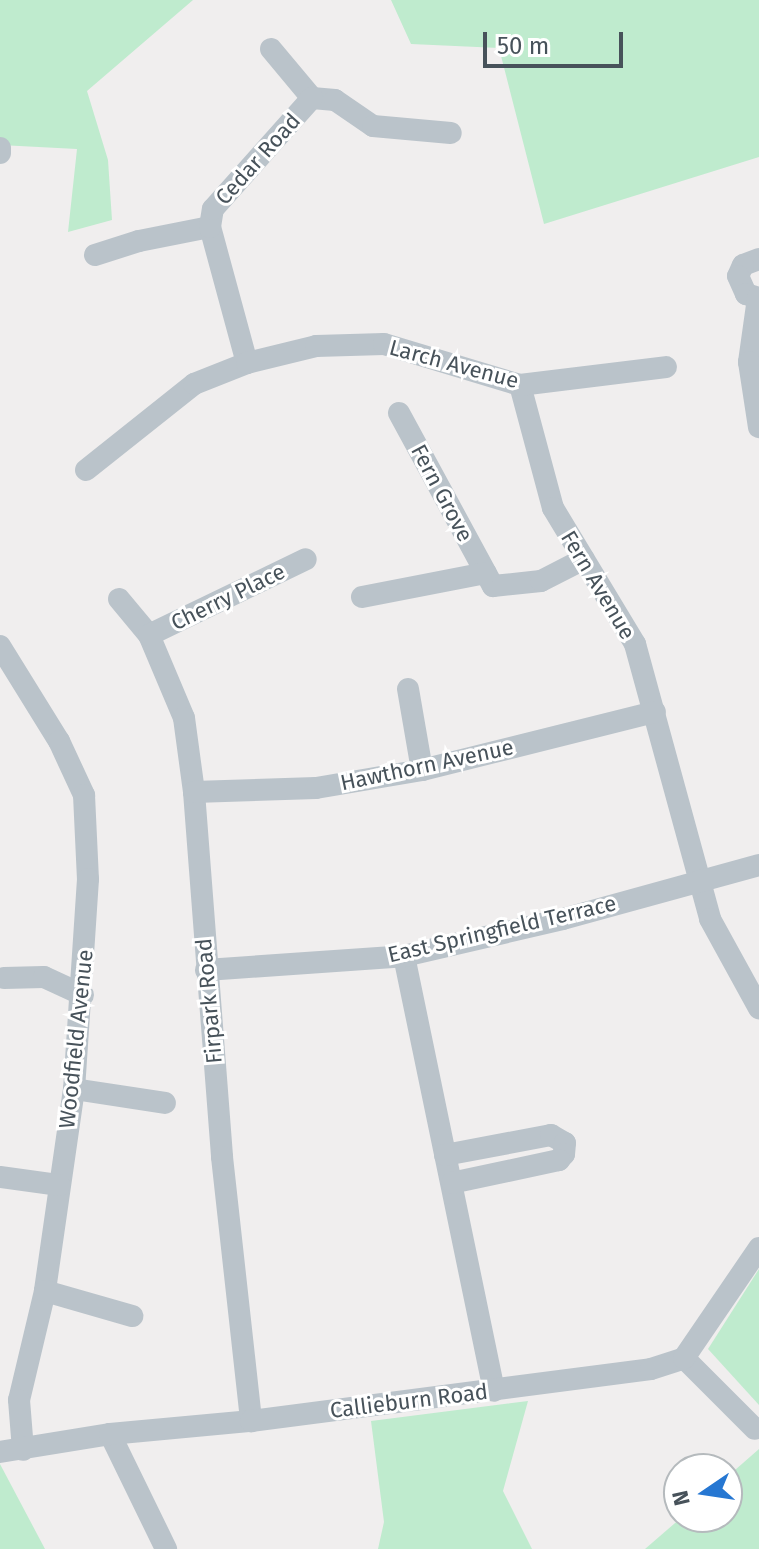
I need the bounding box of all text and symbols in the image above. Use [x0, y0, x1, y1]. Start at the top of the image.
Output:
scale bar [487, 16, 627, 66]
text: 50 m [497, 32, 549, 60]
street label: Cedar Road [210, 108, 306, 210]
street label: Larch Avenue [386, 334, 522, 394]
street label: Fern Grove [405, 440, 479, 546]
street label: Fern Avenue [555, 526, 641, 644]
street label: Cherry Place [167, 558, 289, 636]
street label: Hawthorn Avenue [338, 734, 516, 796]
street label: East Springfield Terrace [385, 890, 619, 968]
street label: Firpark Road [190, 937, 228, 1065]
street label: Woodfield Avenue [53, 948, 99, 1130]
street label: Callieburn Road [329, 1378, 489, 1424]
north arrow [663, 1453, 743, 1533]
text: N [666, 1488, 696, 1508]

